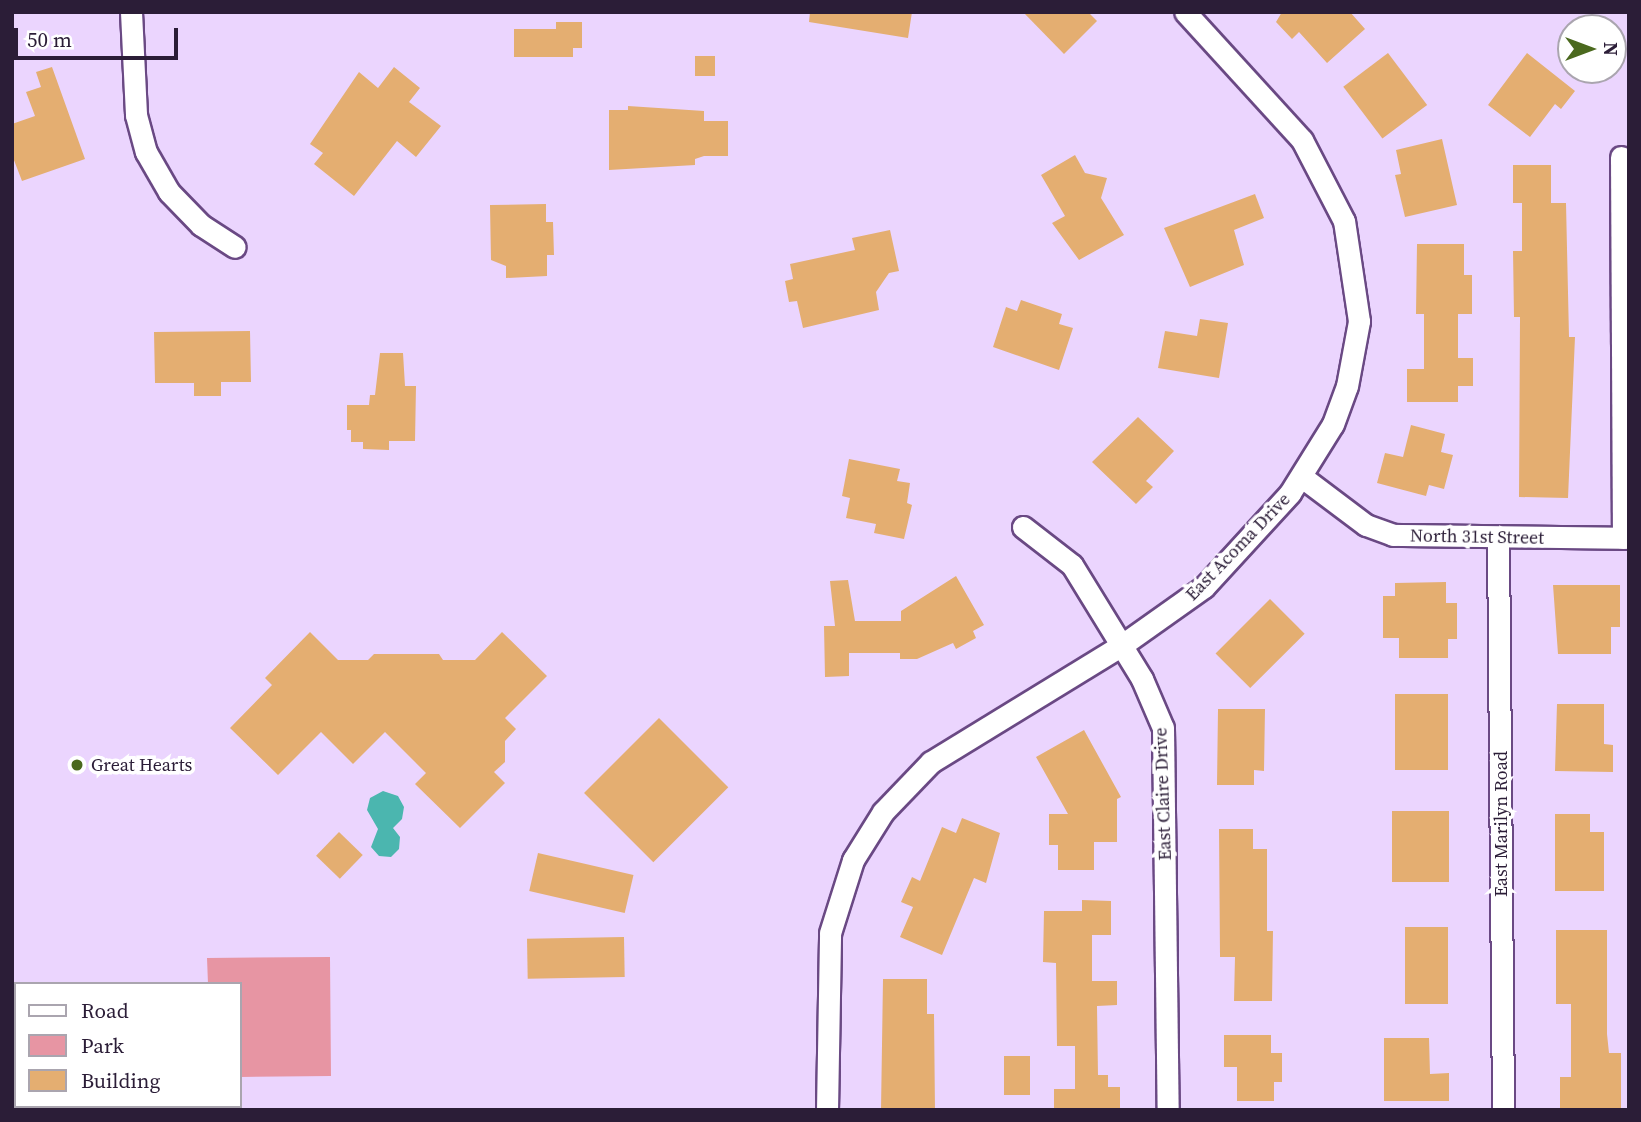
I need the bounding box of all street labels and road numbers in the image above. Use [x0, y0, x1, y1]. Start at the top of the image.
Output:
street label: East Acoma Drive [1181, 489, 1295, 605]
street label: North 31st Street [1410, 525, 1544, 549]
street label: East Claire Drive [1150, 727, 1176, 861]
street label: East Marilyn Road [1490, 751, 1512, 897]

